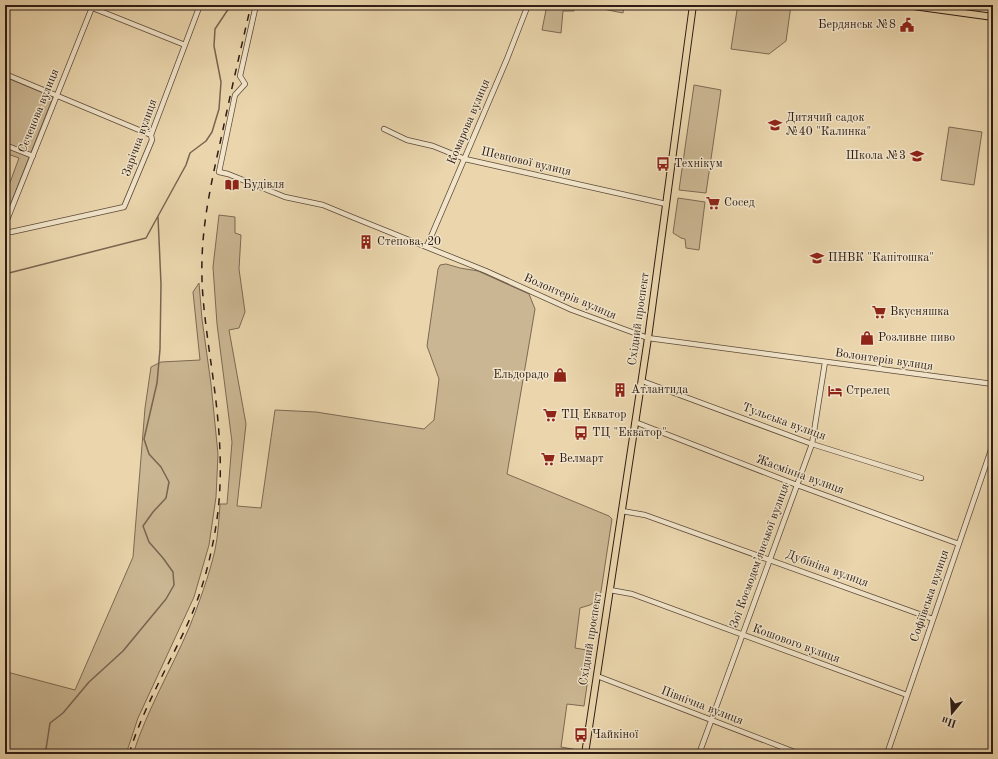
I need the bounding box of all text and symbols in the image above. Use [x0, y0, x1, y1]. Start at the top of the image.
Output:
public building icon: Бердянськ №8 [899, 17, 915, 33]
place label: Бердянськ №8 [818, 19, 896, 31]
street label: Сєченова вулиця [17, 67, 61, 155]
street label: Комарова вулиця [446, 78, 492, 166]
street label: Зарічна вулиця [119, 97, 160, 178]
place label: Дитячий садок №40 "Калинка" [786, 112, 871, 138]
school or university icon: Дитячий садок №40 "Калинка" [767, 117, 783, 133]
street label: Шевцової вулиця [480, 146, 572, 178]
school or university icon: Школа №3 [909, 148, 925, 164]
place label: Школа №3 [846, 150, 906, 162]
bus stop icon: Технікум [655, 156, 671, 172]
place label: Технікум [674, 157, 723, 170]
library icon: Будівля [224, 177, 240, 193]
place label: Будівля [243, 178, 285, 191]
supermarket icon: Сосед [705, 195, 721, 211]
place label: Сосед [724, 197, 755, 209]
building icon: Степова, 20 [358, 234, 374, 250]
place label: Степова, 20 [377, 236, 441, 248]
school or university icon: ПНВК "Капітошка" [809, 250, 825, 266]
place label: ПНВК "Капітошка" [828, 251, 934, 264]
street label: Волонтерів вулиця [522, 271, 618, 322]
street label: Східний проспект [626, 271, 652, 366]
supermarket icon: Вкусняшка [871, 304, 887, 320]
place label: Вкусняшка [890, 306, 949, 318]
shop icon: Розливне пиво [859, 330, 875, 346]
place label: Розливне пиво [878, 332, 955, 344]
street label: Волонтерів вулиця [834, 346, 934, 373]
shop icon: Ельдорадо [552, 367, 568, 383]
place label: Ельдорадо [493, 369, 549, 381]
building icon: Атлантида [612, 382, 628, 398]
hotel icon: Стрелец [827, 383, 843, 399]
place label: Атлантида [631, 384, 688, 396]
place label: Стрелец [846, 385, 890, 397]
street label: Тульська вулиця [741, 401, 827, 443]
supermarket icon: ТЦ Екватор [542, 407, 558, 423]
place label: ТЦ Екватор [561, 409, 626, 421]
bus stop icon: ТЦ "Екватор" [573, 425, 589, 441]
place label: ТЦ "Екватор" [592, 427, 667, 439]
supermarket icon: Велмарт [540, 451, 556, 467]
place label: Велмарт [559, 453, 604, 465]
street label: Жасмінна вулиця [754, 453, 846, 496]
street label: Зої Космодем’янської вулиця [728, 482, 792, 630]
street label: Дубініна вулиця [784, 548, 870, 589]
street label: Софіївська вулиця [908, 548, 951, 644]
street label: Східний проспект [577, 591, 604, 686]
street label: Кошового вулиця [751, 623, 841, 665]
street label: Північна вулиця [659, 684, 745, 727]
north arrow [932, 693, 972, 733]
text: Пн [940, 714, 958, 729]
bus stop icon: Чайкіної [573, 727, 589, 743]
place label: Чайкіної [592, 728, 639, 741]

